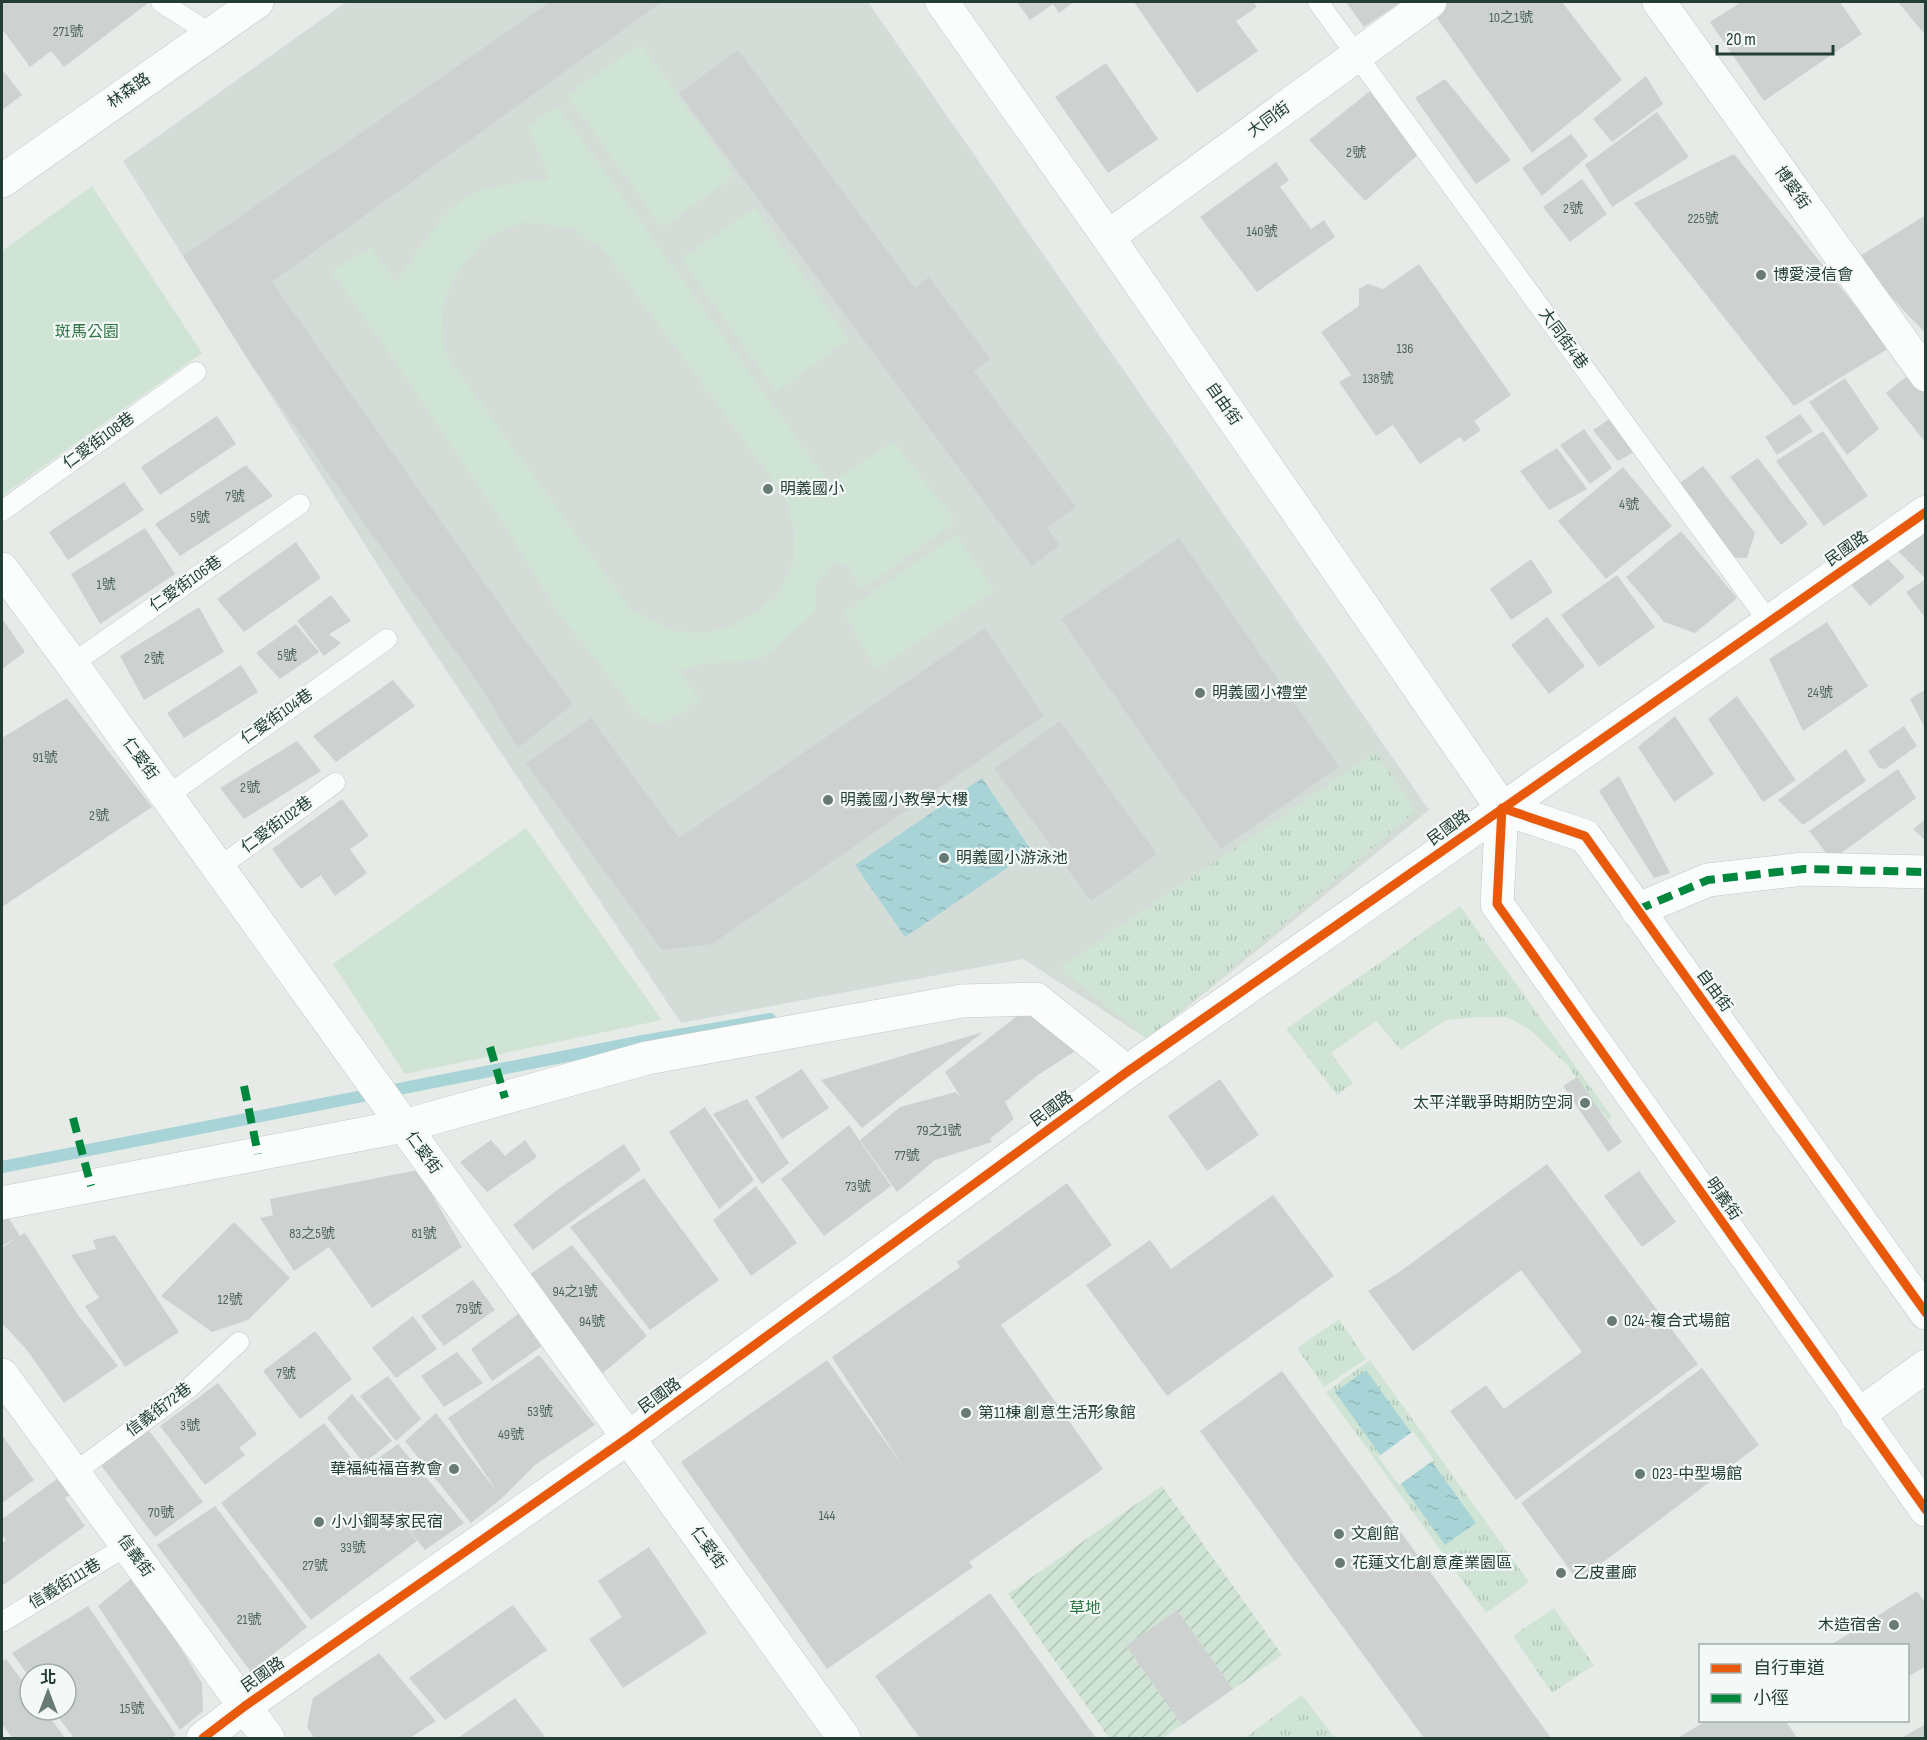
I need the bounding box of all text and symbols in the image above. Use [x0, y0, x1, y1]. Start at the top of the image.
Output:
house number: 10之1號 [1489, 9, 1533, 26]
scale bar [1717, 18, 1832, 56]
house number: 271號 [53, 23, 83, 40]
text: 20 m [1726, 29, 1756, 50]
street label: 林森路 [104, 69, 154, 113]
street label: 大同街 [1244, 98, 1294, 142]
house number: 2號 [1346, 144, 1366, 161]
street label: 博愛街 [1770, 163, 1814, 213]
house number: 2號 [1563, 200, 1583, 217]
house number: 225號 [1687, 210, 1719, 227]
house number: 140號 [1247, 223, 1278, 240]
place label: 博愛浸信會 [1773, 266, 1853, 285]
marker: 博愛浸信會 [1754, 268, 1768, 282]
street label: 大同街4巷 [1535, 305, 1591, 373]
park label: 斑馬公園 [55, 323, 119, 342]
house number: 136 [1397, 340, 1413, 357]
house number: 138號 [1363, 370, 1393, 387]
street label: 自由街 [1201, 379, 1245, 429]
street label: 仁愛街108巷 [60, 409, 138, 473]
place label: 明義國小 [780, 480, 844, 499]
marker: 明義國小 [761, 482, 775, 496]
house number: 7號 [225, 488, 245, 505]
house number: 4號 [1619, 496, 1639, 513]
house number: 5號 [190, 509, 210, 526]
street label: 民國路 [1822, 527, 1872, 571]
street label: 仁愛街106巷 [146, 552, 226, 616]
house number: 1號 [97, 576, 115, 593]
house number: 5號 [277, 647, 297, 664]
house number: 2號 [144, 650, 164, 667]
place label: 明義國小禮堂 [1212, 684, 1308, 703]
house number: 24號 [1807, 684, 1833, 701]
street label: 仁愛街104巷 [237, 685, 317, 749]
marker: 明義國小禮堂 [1193, 686, 1207, 700]
street label: 仁愛街 [118, 734, 162, 784]
house number: 91號 [32, 749, 58, 766]
house number: 2號 [240, 779, 260, 796]
place label: 明義國小教學大樓 [840, 791, 968, 810]
street label: 仁愛街102巷 [238, 793, 316, 857]
marker: 明義國小教學大樓 [821, 793, 835, 807]
street label: 民國路 [1424, 806, 1474, 850]
house number: 2號 [89, 807, 109, 824]
place label: 明義國小游泳池 [956, 849, 1068, 868]
marker: 明義國小游泳池 [937, 851, 951, 865]
street label: 自由街 [1692, 966, 1736, 1016]
street label: 民國路 [1027, 1087, 1077, 1131]
place label: 太平洋戰爭時期防空洞 [1413, 1094, 1573, 1113]
marker: 太平洋戰爭時期防空洞 [1578, 1096, 1592, 1110]
house number: 79之1號 [917, 1122, 961, 1139]
street label: 仁愛街 [401, 1128, 445, 1178]
house number: 77號 [894, 1147, 920, 1164]
street label: 明義街 [1701, 1174, 1745, 1224]
house number: 73號 [845, 1178, 871, 1195]
house number: 83之5號 [289, 1225, 335, 1242]
house number: 81號 [411, 1225, 437, 1242]
house number: 94之1號 [553, 1283, 597, 1300]
house number: 12號 [218, 1291, 242, 1308]
house number: 79號 [456, 1300, 482, 1317]
place label: 024-複合式場館 [1624, 1312, 1730, 1331]
house number: 94號 [579, 1313, 605, 1330]
marker: 024-複合式場館 [1605, 1314, 1619, 1328]
house number: 7號 [276, 1365, 296, 1382]
street label: 民國路 [635, 1374, 685, 1418]
street label: 信義街72巷 [123, 1379, 195, 1441]
house number: 53號 [527, 1403, 553, 1420]
place label: 第11棟 創意生活形象館 [978, 1403, 1136, 1423]
marker: 第11棟 創意生活形象館 [959, 1406, 973, 1420]
house number: 3號 [180, 1417, 200, 1434]
house number: 49號 [498, 1426, 524, 1443]
place label: 華福純福音教會 [330, 1460, 442, 1479]
marker: 華福純福音教會 [447, 1462, 461, 1476]
place label: 023-中型場館 [1652, 1465, 1742, 1484]
marker: 023-中型場館 [1633, 1467, 1647, 1481]
house number: 70號 [148, 1504, 174, 1521]
house number: 144 [819, 1507, 835, 1524]
place label: 小小鋼琴家民宿 [331, 1513, 443, 1532]
marker: 小小鋼琴家民宿 [312, 1515, 326, 1529]
street label: 仁愛街 [686, 1523, 730, 1573]
place label: 文創館 [1351, 1525, 1399, 1544]
marker: 文創館 [1332, 1527, 1346, 1541]
street label: 信義街 [113, 1531, 157, 1581]
house number: 33號 [340, 1539, 366, 1556]
place label: 花蓮文化創意產業園區 [1352, 1554, 1512, 1573]
street label: 信義街111巷 [25, 1555, 105, 1613]
marker: 花蓮文化創意產業園區 [1333, 1556, 1347, 1570]
house number: 27號 [302, 1557, 328, 1574]
place label: 乙皮畫廊 [1573, 1564, 1637, 1583]
marker: 乙皮畫廊 [1554, 1566, 1568, 1580]
park label: 草地 [1069, 1599, 1101, 1618]
house number: 21號 [237, 1611, 261, 1628]
place label: 木造宿舍 [1818, 1616, 1882, 1635]
marker: 木造宿舍 [1887, 1618, 1901, 1632]
legend [1699, 1644, 1909, 1722]
street label: 民國路 [238, 1653, 288, 1697]
text: 自行車道 [1753, 1658, 1825, 1679]
north arrow [18, 1662, 78, 1722]
text: 北 [40, 1669, 56, 1688]
text: 小徑 [1753, 1688, 1789, 1709]
house number: 15號 [120, 1700, 144, 1717]

